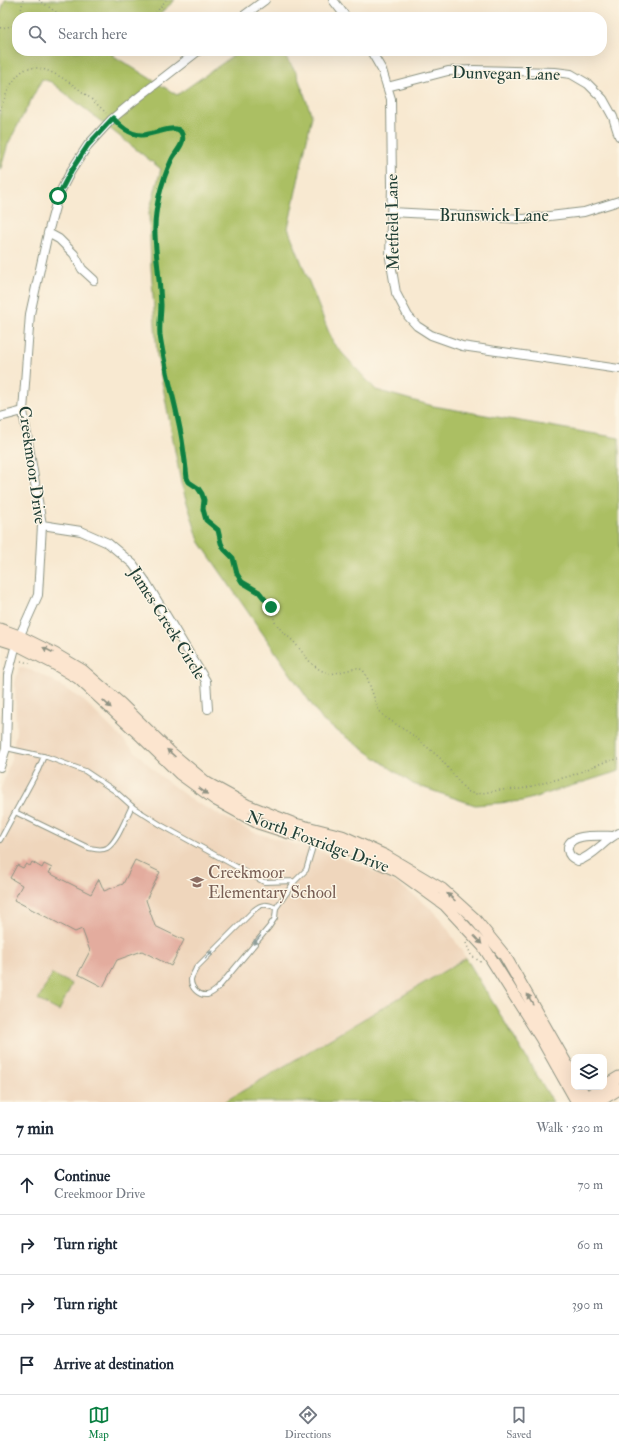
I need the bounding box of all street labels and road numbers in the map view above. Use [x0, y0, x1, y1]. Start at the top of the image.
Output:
street label: Dunvegan Lane [452, 62, 560, 85]
street label: Metfield Lane [381, 173, 404, 270]
street label: Brunswick Lane [439, 205, 549, 226]
street label: Creekmoor Drive [14, 405, 51, 526]
street label: James Creek Circle [123, 562, 211, 684]
street label: North Foxridge Drive [244, 806, 392, 877]

